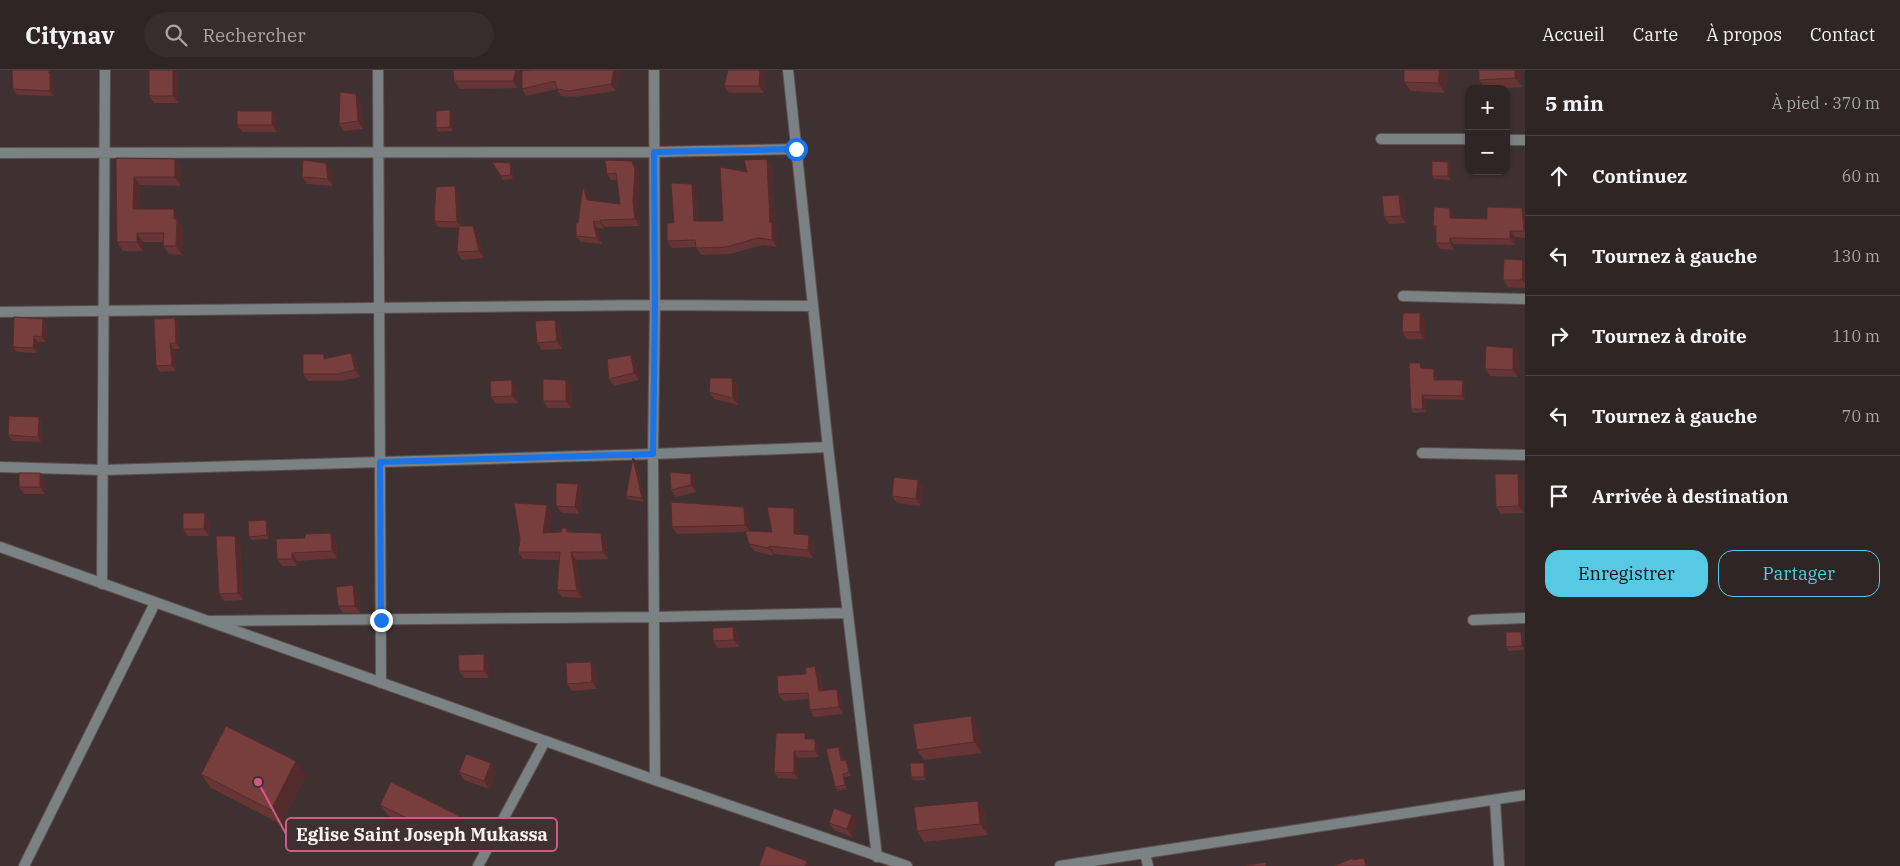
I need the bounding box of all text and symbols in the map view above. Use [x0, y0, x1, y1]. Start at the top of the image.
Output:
search box [144, 12, 494, 57]
text: Citynav [25, 19, 114, 51]
icon: search [162, 21, 190, 49]
text: Rechercher [202, 23, 306, 47]
text: Accueil [1542, 23, 1605, 46]
text: Carte [1633, 23, 1678, 46]
text: À propos [1706, 23, 1782, 46]
text: Contact [1810, 23, 1875, 46]
map controls [1465, 85, 1510, 175]
button: + [1465, 85, 1510, 130]
text: 5 min [1545, 89, 1604, 117]
text: À pied · 370 m [1772, 93, 1880, 113]
button: − [1465, 130, 1510, 175]
route start [785, 138, 808, 161]
icon: ahead [1545, 162, 1573, 190]
text: Continuez [1592, 164, 1687, 188]
text: 60 m [1842, 166, 1880, 186]
icon: left [1545, 242, 1573, 270]
text: Tournez à gauche [1592, 244, 1757, 268]
text: 130 m [1832, 246, 1880, 266]
icon: right [1545, 322, 1573, 350]
text: Tournez à droite [1592, 324, 1747, 348]
text: 110 m [1832, 326, 1880, 346]
icon: left [1545, 402, 1573, 430]
text: Tournez à gauche [1592, 404, 1757, 428]
text: 70 m [1842, 406, 1880, 426]
icon: arrive [1545, 482, 1573, 510]
text: Arrivée à destination [1592, 484, 1789, 508]
button: Enregistrer [1545, 550, 1708, 597]
button: Partager [1718, 550, 1880, 597]
route end [370, 609, 393, 632]
callout: Eglise Saint Joseph Mukassa [286, 818, 557, 851]
text: Eglise Saint Joseph Mukassa [296, 823, 548, 846]

